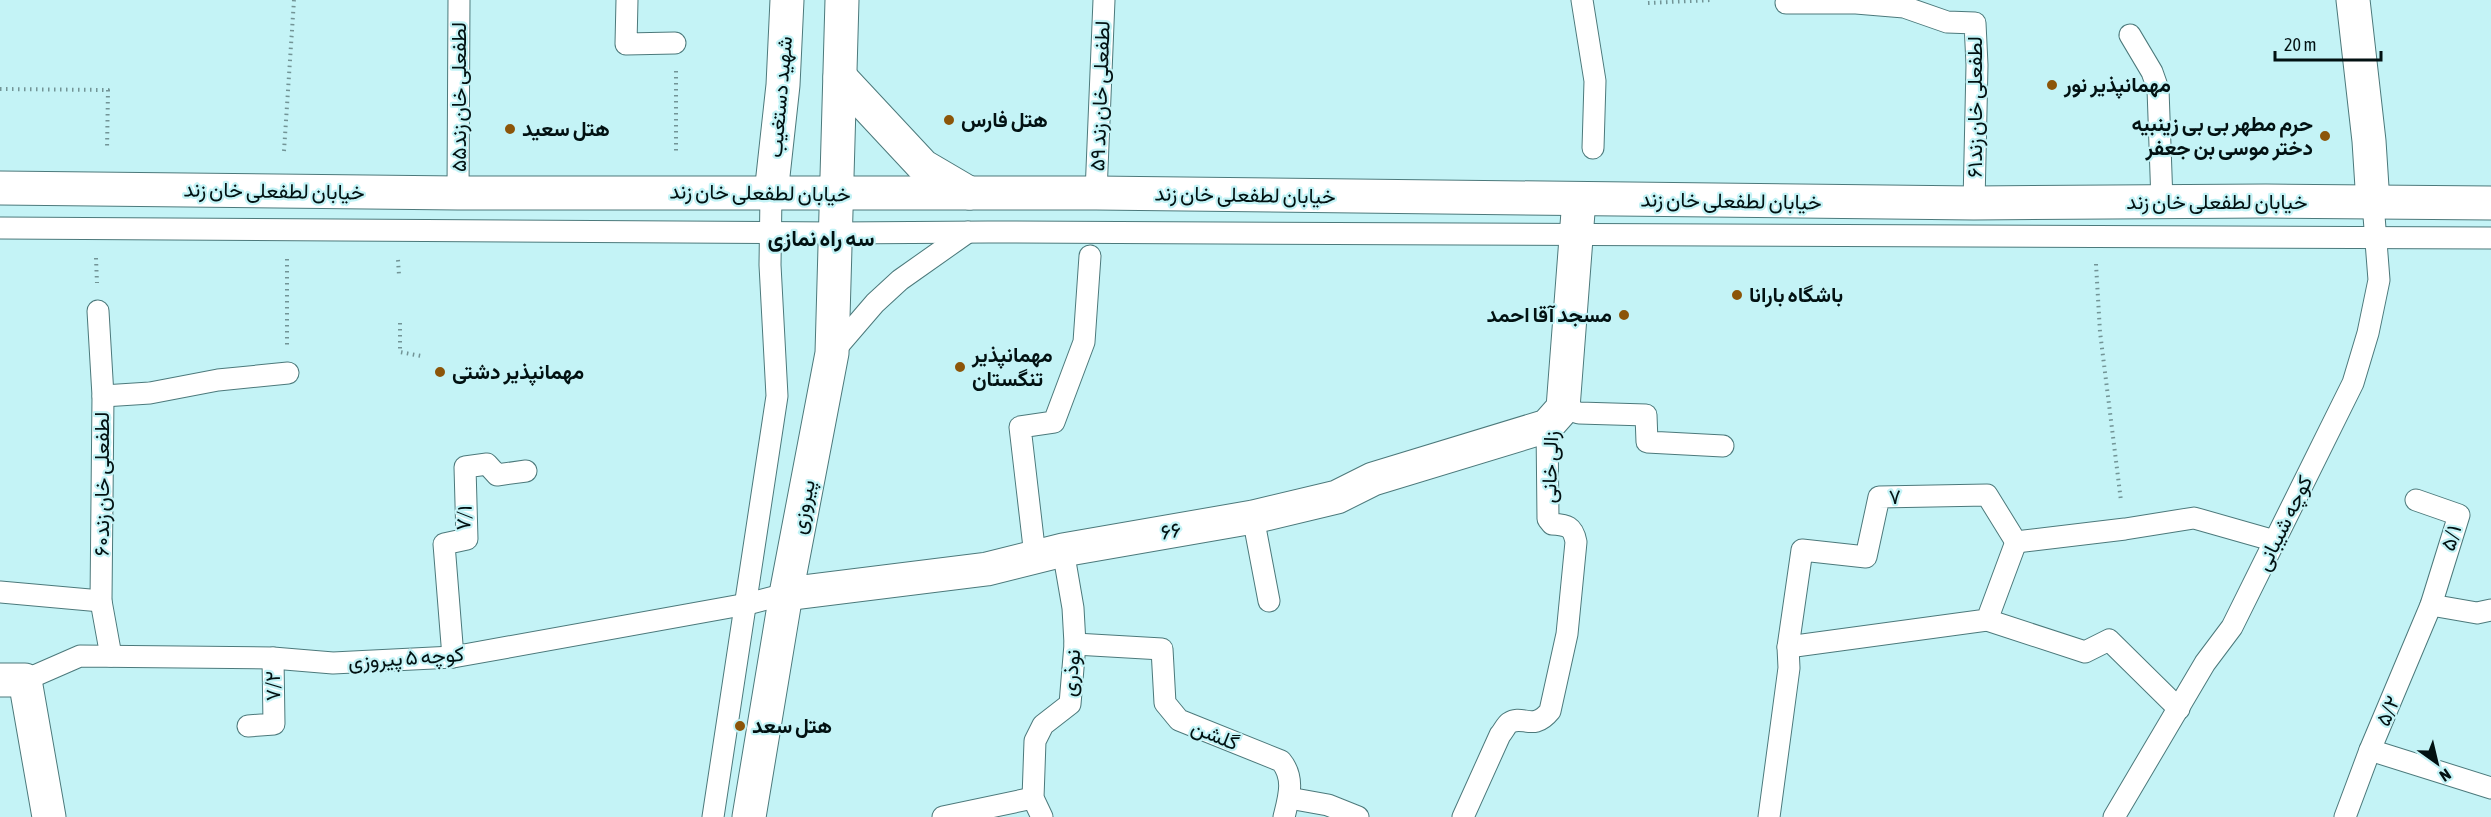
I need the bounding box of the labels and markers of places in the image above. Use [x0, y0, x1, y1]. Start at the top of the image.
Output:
place label: مهمانپذیر نور [2063, 72, 2171, 99]
marker: مهمانپذیر نور [2045, 78, 2059, 92]
place label: هتل فارس [961, 107, 1048, 133]
place label: حرم مطهر بی بی زینبیه دختر موسی بن جعفر [2131, 111, 2313, 161]
marker: هتل فارس [942, 113, 956, 127]
place label: هتل سعيد [522, 116, 610, 141]
marker: هتل سعيد [503, 122, 517, 136]
marker: حرم مطهر بی بی زینبیه دختر موسی بن جعفر [2318, 129, 2332, 143]
place label: باشگاه بارانا [1749, 282, 1843, 308]
marker: باشگاه بارانا [1730, 288, 1744, 302]
place label: مسجد آقا احمد [1487, 302, 1612, 327]
marker: مسجد آقا احمد [1617, 308, 1631, 322]
place label: مهمانپذیر تنگستان [971, 342, 1053, 391]
place label: مهمانپذیر دشتی [452, 359, 584, 386]
marker: مهمانپذیر تنگستان [953, 360, 967, 374]
marker: مهمانپذیر دشتی [433, 365, 447, 379]
place label: هتل سعد [752, 713, 832, 738]
marker: هتل سعد [733, 719, 747, 733]

